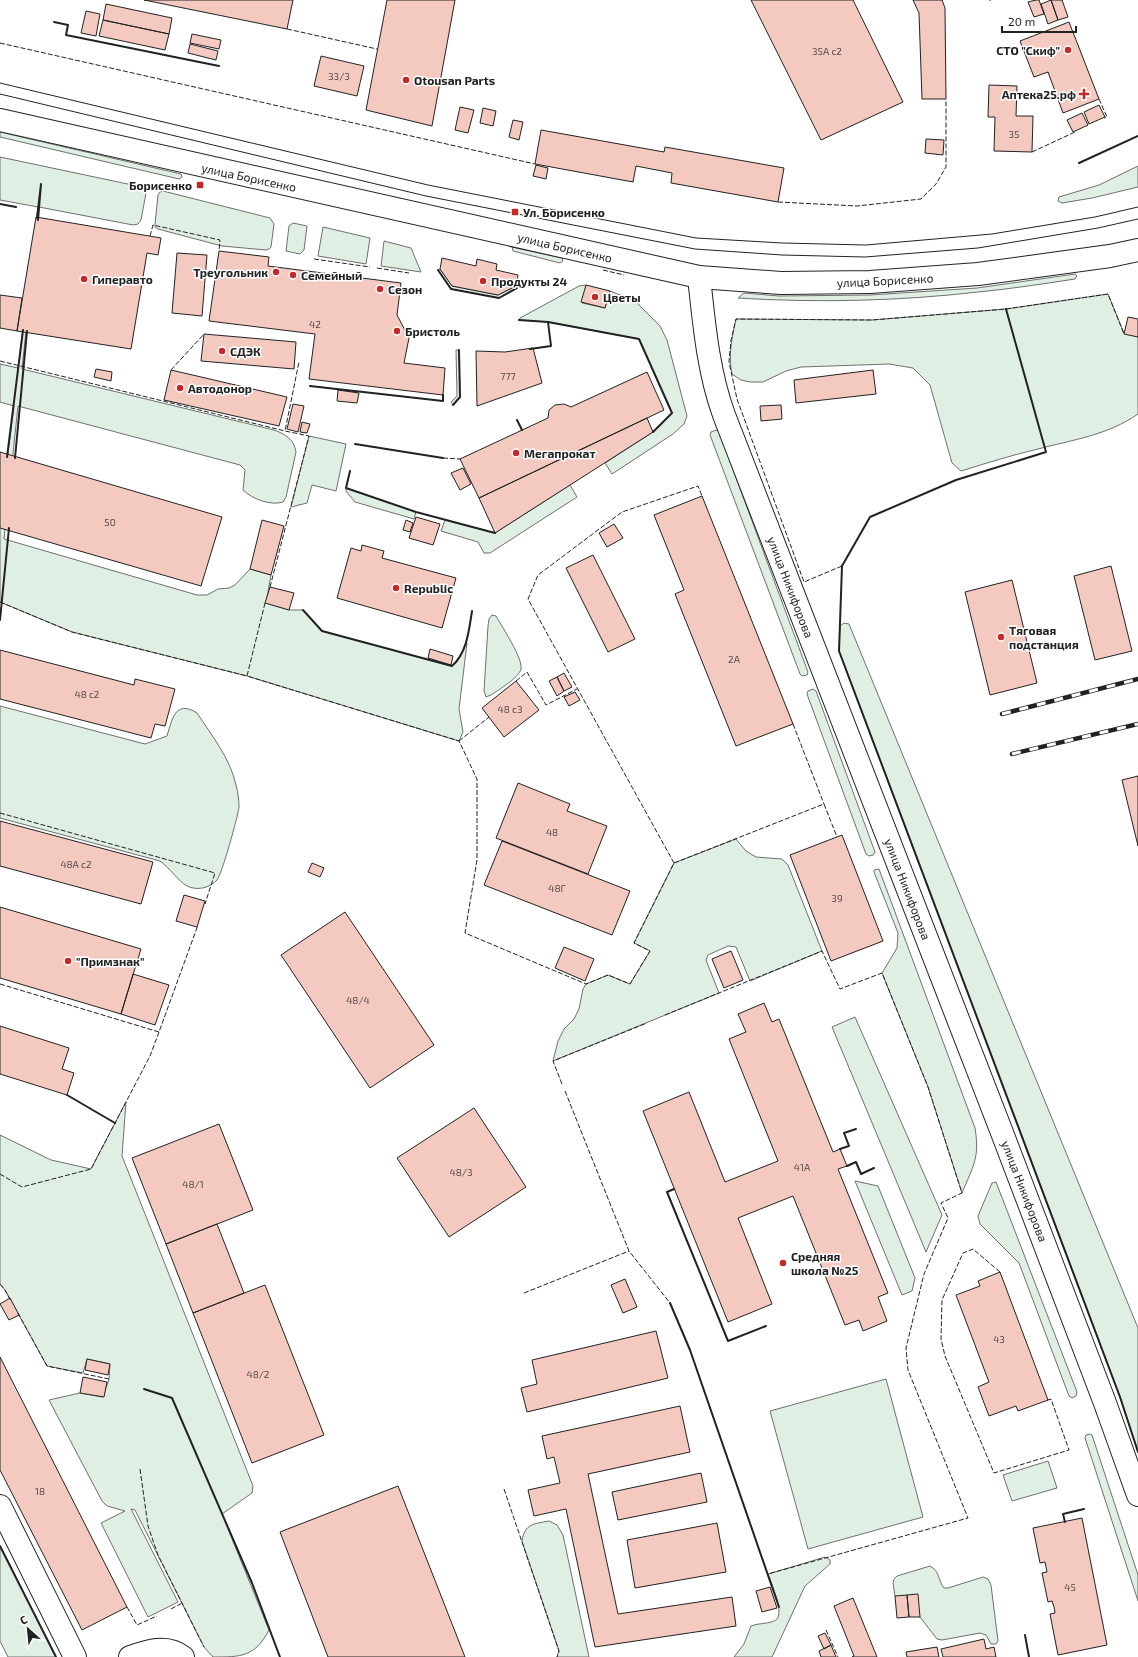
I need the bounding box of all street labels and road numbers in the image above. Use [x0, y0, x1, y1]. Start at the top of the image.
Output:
street label: улица Борисенко [200, 160, 298, 195]
street label: улица Борисенко [516, 229, 614, 266]
street label: улица Борисенко [836, 270, 934, 291]
street label: улица Никифорова [764, 534, 817, 640]
street label: улица Никифорова [881, 836, 934, 942]
street label: улица Никифорова [998, 1138, 1051, 1244]

